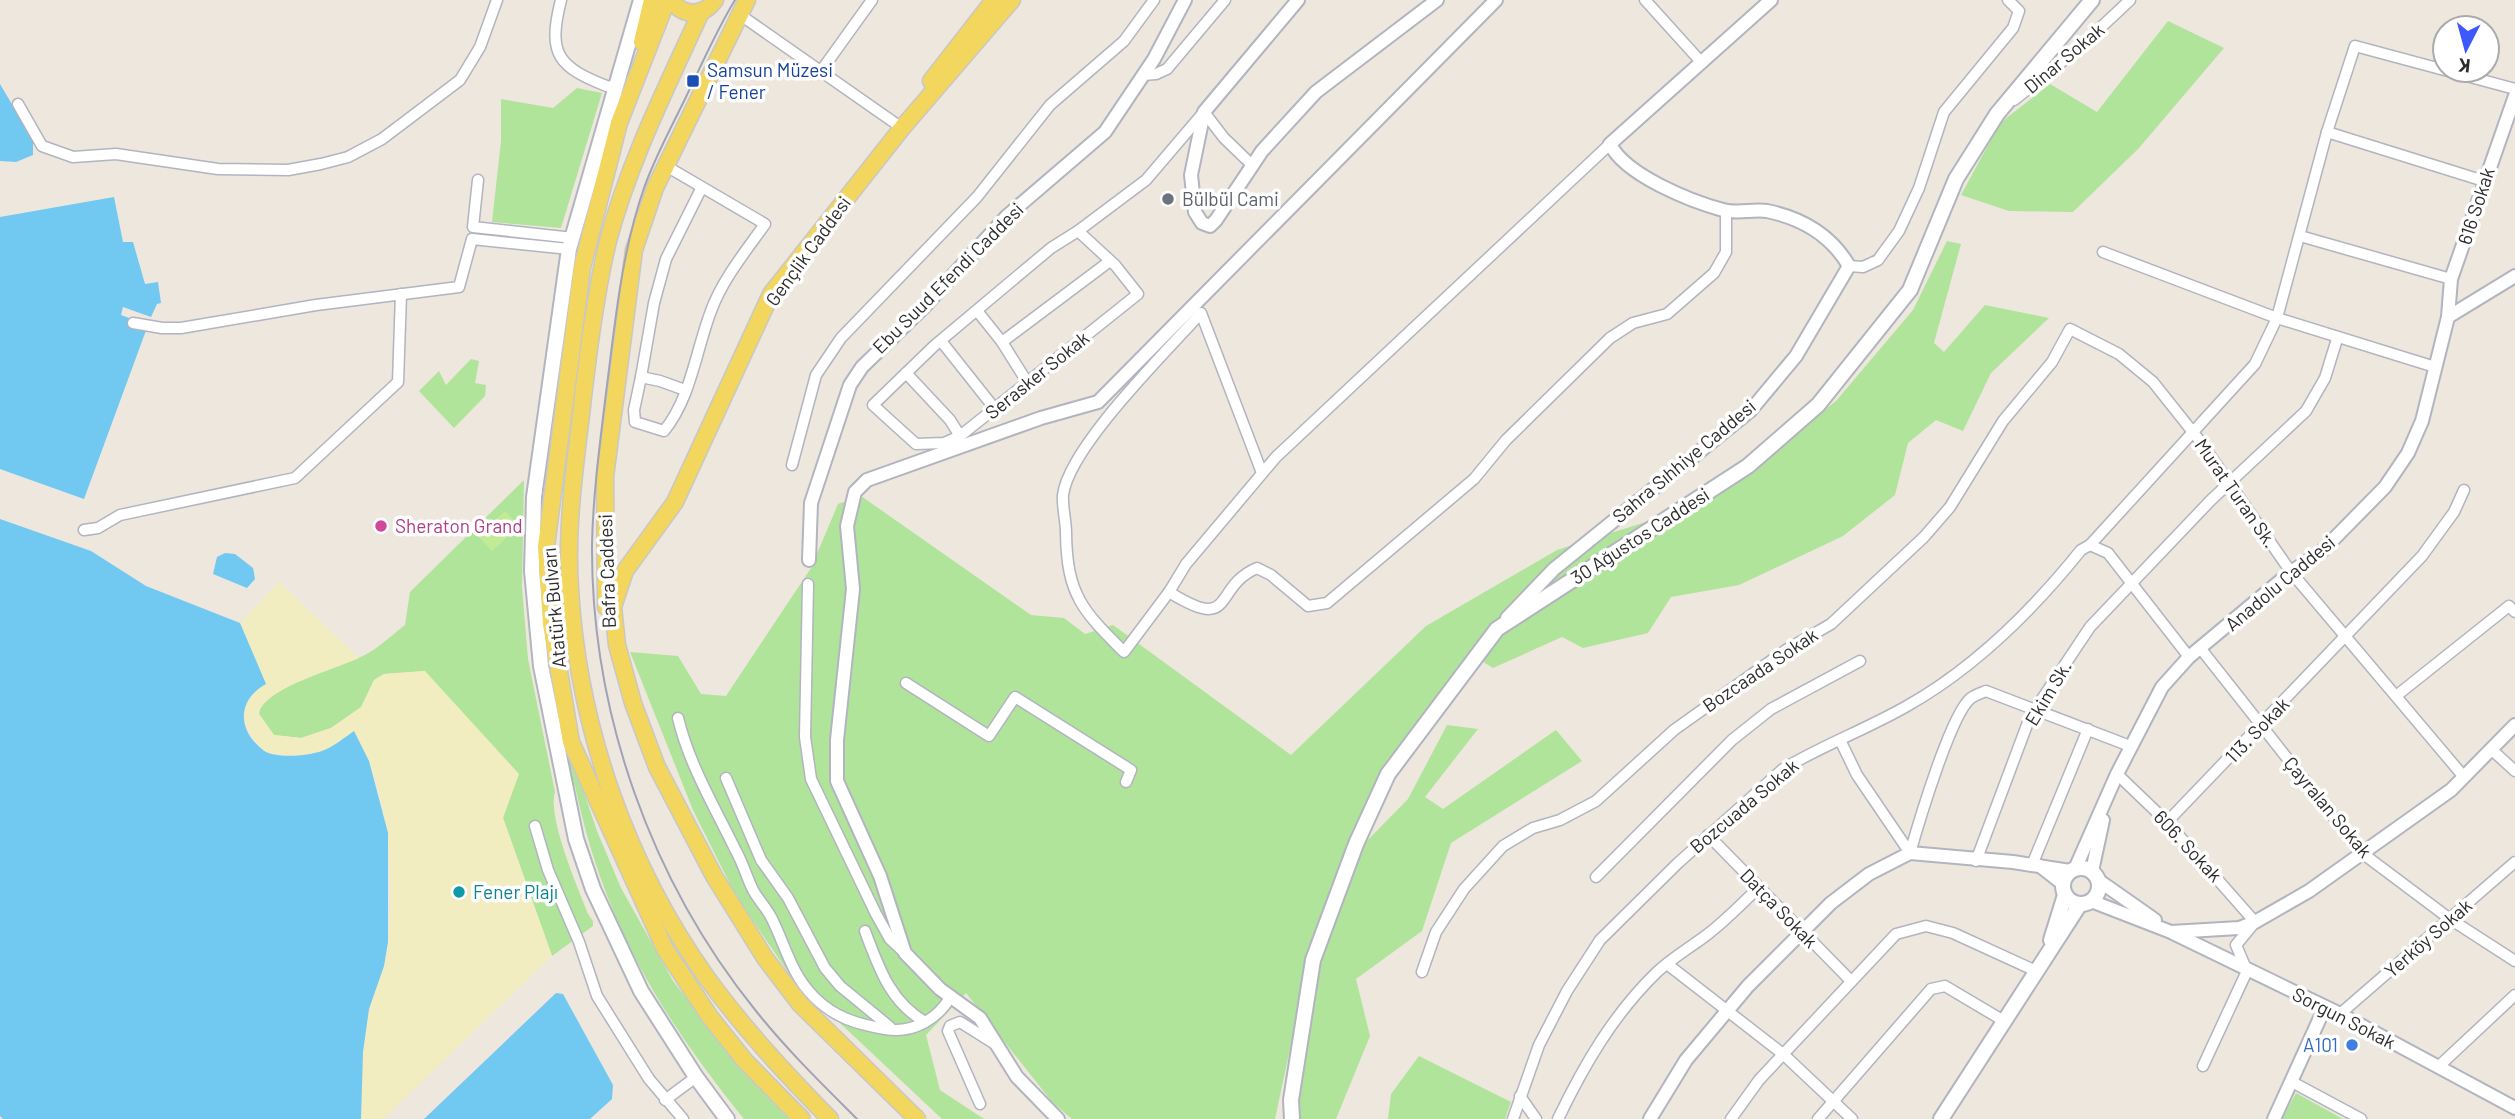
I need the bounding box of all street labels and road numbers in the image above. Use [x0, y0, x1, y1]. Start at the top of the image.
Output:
street label: Dinar Sokak [2019, 18, 2108, 98]
street label: 616 Sokak [2452, 164, 2499, 247]
street label: Gençlik Caddesi [760, 191, 855, 310]
street label: Ebu Suud Efendi Caddesi [867, 197, 1028, 358]
street label: Serasker Sokak [980, 326, 1093, 424]
street label: Sahra Sıhhiye Caddesi [1607, 394, 1760, 527]
street label: Murat Turan Sk. [2190, 434, 2282, 552]
street label: 30 Ağustos Caddesi [1566, 482, 1713, 589]
street label: Bafra Caddesi [593, 513, 620, 629]
street label: Anadolu Caddesi [2220, 530, 2339, 635]
street label: Atatürk Bulvarı [537, 547, 570, 669]
street label: Bozcaada Sokak [1698, 623, 1822, 717]
street label: Ekim Sk. [2019, 656, 2076, 729]
street label: 113. Sokak [2220, 692, 2293, 767]
street label: Çayralan Sokak [2280, 752, 2377, 862]
street label: Bozcuada Sokak [1685, 754, 1803, 858]
street label: 606. Sokak [2149, 805, 2227, 886]
street label: Datça Sokak [1736, 863, 1823, 952]
street label: Yerköy Sokak [2379, 893, 2476, 982]
street label: Sorgun Sokak [2289, 982, 2400, 1053]

